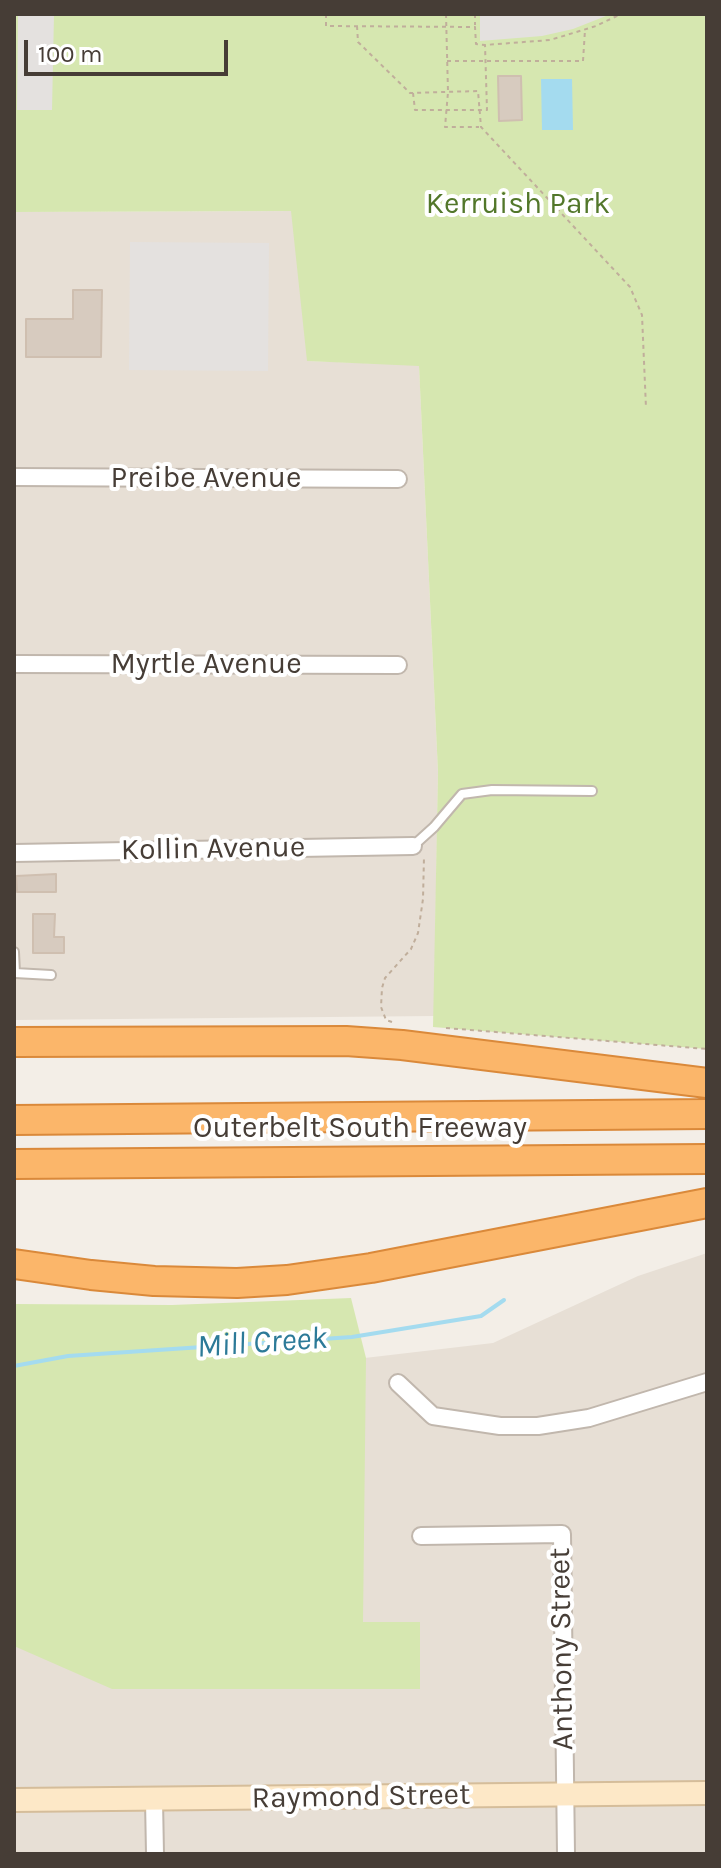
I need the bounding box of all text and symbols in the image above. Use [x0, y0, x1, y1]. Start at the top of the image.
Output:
scale bar [28, 24, 232, 74]
text: 100 m [38, 40, 103, 68]
park label: Kerruish Park [426, 186, 610, 222]
street label: Preibe Avenue [111, 460, 301, 496]
street label: Myrtle Avenue [110, 646, 302, 682]
street label: Kollin Avenue [121, 829, 305, 869]
street label: Outerbelt South Freeway [193, 1110, 527, 1146]
water label: Mill Creek [196, 1319, 328, 1367]
street label: Anthony Street [542, 1547, 582, 1751]
street label: Raymond Street [251, 1777, 471, 1817]

